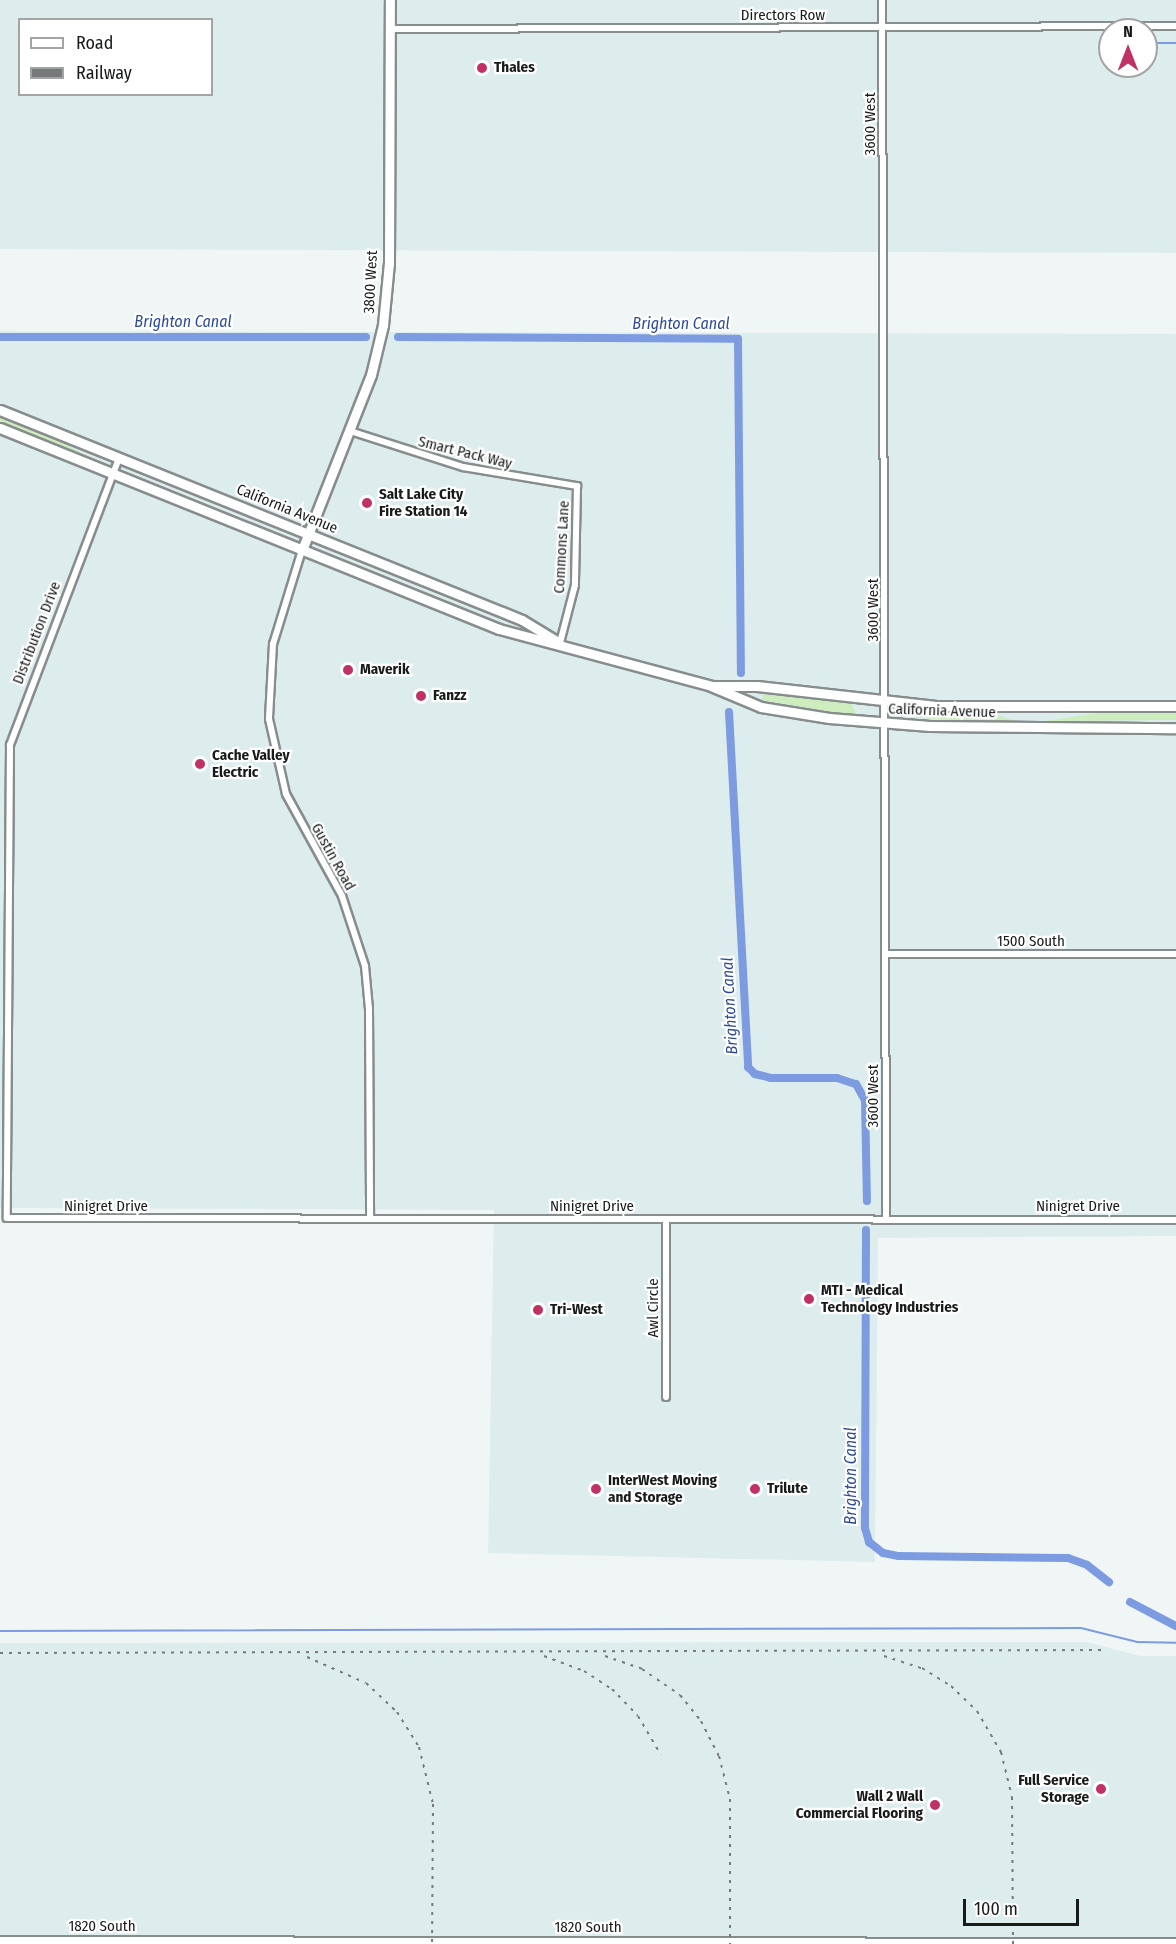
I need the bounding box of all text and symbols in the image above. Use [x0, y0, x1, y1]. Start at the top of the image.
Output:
street label: Directors Row [741, 7, 825, 25]
legend [18, 18, 213, 96]
north arrow [1098, 18, 1158, 78]
text: N [1123, 22, 1133, 41]
text: Road [76, 32, 113, 54]
place label: Thales [494, 59, 535, 77]
marker: Thales [475, 61, 489, 75]
text: Railway [76, 62, 132, 84]
street label: 3600 West [862, 92, 880, 156]
street label: 3800 West [360, 250, 382, 314]
water label: Brighton Canal [134, 312, 232, 332]
water label: Brighton Canal [632, 314, 730, 334]
street label: Smart Pack Way [416, 433, 514, 473]
street label: California Avenue [234, 480, 340, 538]
place label: Salt Lake City Fire Station 14 [379, 485, 468, 520]
marker: Salt Lake City Fire Station 14 [360, 496, 374, 510]
street label: Commons Lane [551, 500, 573, 594]
street label: 3600 West [865, 578, 883, 642]
street label: Distribution Drive [9, 579, 65, 687]
place label: Maverik [360, 661, 410, 679]
marker: Maverik [341, 663, 355, 677]
place label: Fanzz [433, 687, 467, 705]
marker: Fanzz [414, 689, 428, 703]
street label: California Avenue [888, 700, 996, 722]
place label: Cache Valley Electric [212, 746, 290, 781]
marker: Cache Valley Electric [193, 757, 207, 771]
street label: Gustin Road [307, 820, 359, 894]
street label: 1500 South [997, 933, 1065, 951]
water label: Brighton Canal [718, 957, 742, 1055]
street label: 3600 West [865, 1064, 883, 1128]
street label: Ninigret Drive [64, 1198, 148, 1216]
street label: Ninigret Drive [550, 1198, 634, 1216]
street label: Ninigret Drive [1036, 1198, 1120, 1216]
street label: Awl Circle [645, 1278, 663, 1338]
place label: MTI - Medical Technology Industries [821, 1281, 958, 1316]
marker: MTI - Medical Technology Industries [802, 1292, 816, 1306]
place label: Tri-West [550, 1301, 603, 1319]
marker: Tri-West [531, 1303, 545, 1317]
water label: Brighton Canal [841, 1427, 861, 1525]
place label: InterWest Moving and Storage [608, 1471, 717, 1506]
place label: Trilute [767, 1480, 808, 1498]
marker: InterWest Moving and Storage [589, 1482, 603, 1496]
marker: Trilute [748, 1482, 762, 1496]
place label: Full Service Storage [1018, 1771, 1089, 1806]
marker: Full Service Storage [1094, 1782, 1108, 1796]
place label: Wall 2 Wall Commercial Flooring [796, 1787, 923, 1822]
marker: Wall 2 Wall Commercial Flooring [928, 1798, 942, 1812]
scale bar [966, 1887, 1082, 1925]
text: 100 m [974, 1898, 1018, 1920]
street label: 1820 South [68, 1918, 136, 1936]
street label: 1820 South [554, 1919, 622, 1937]

